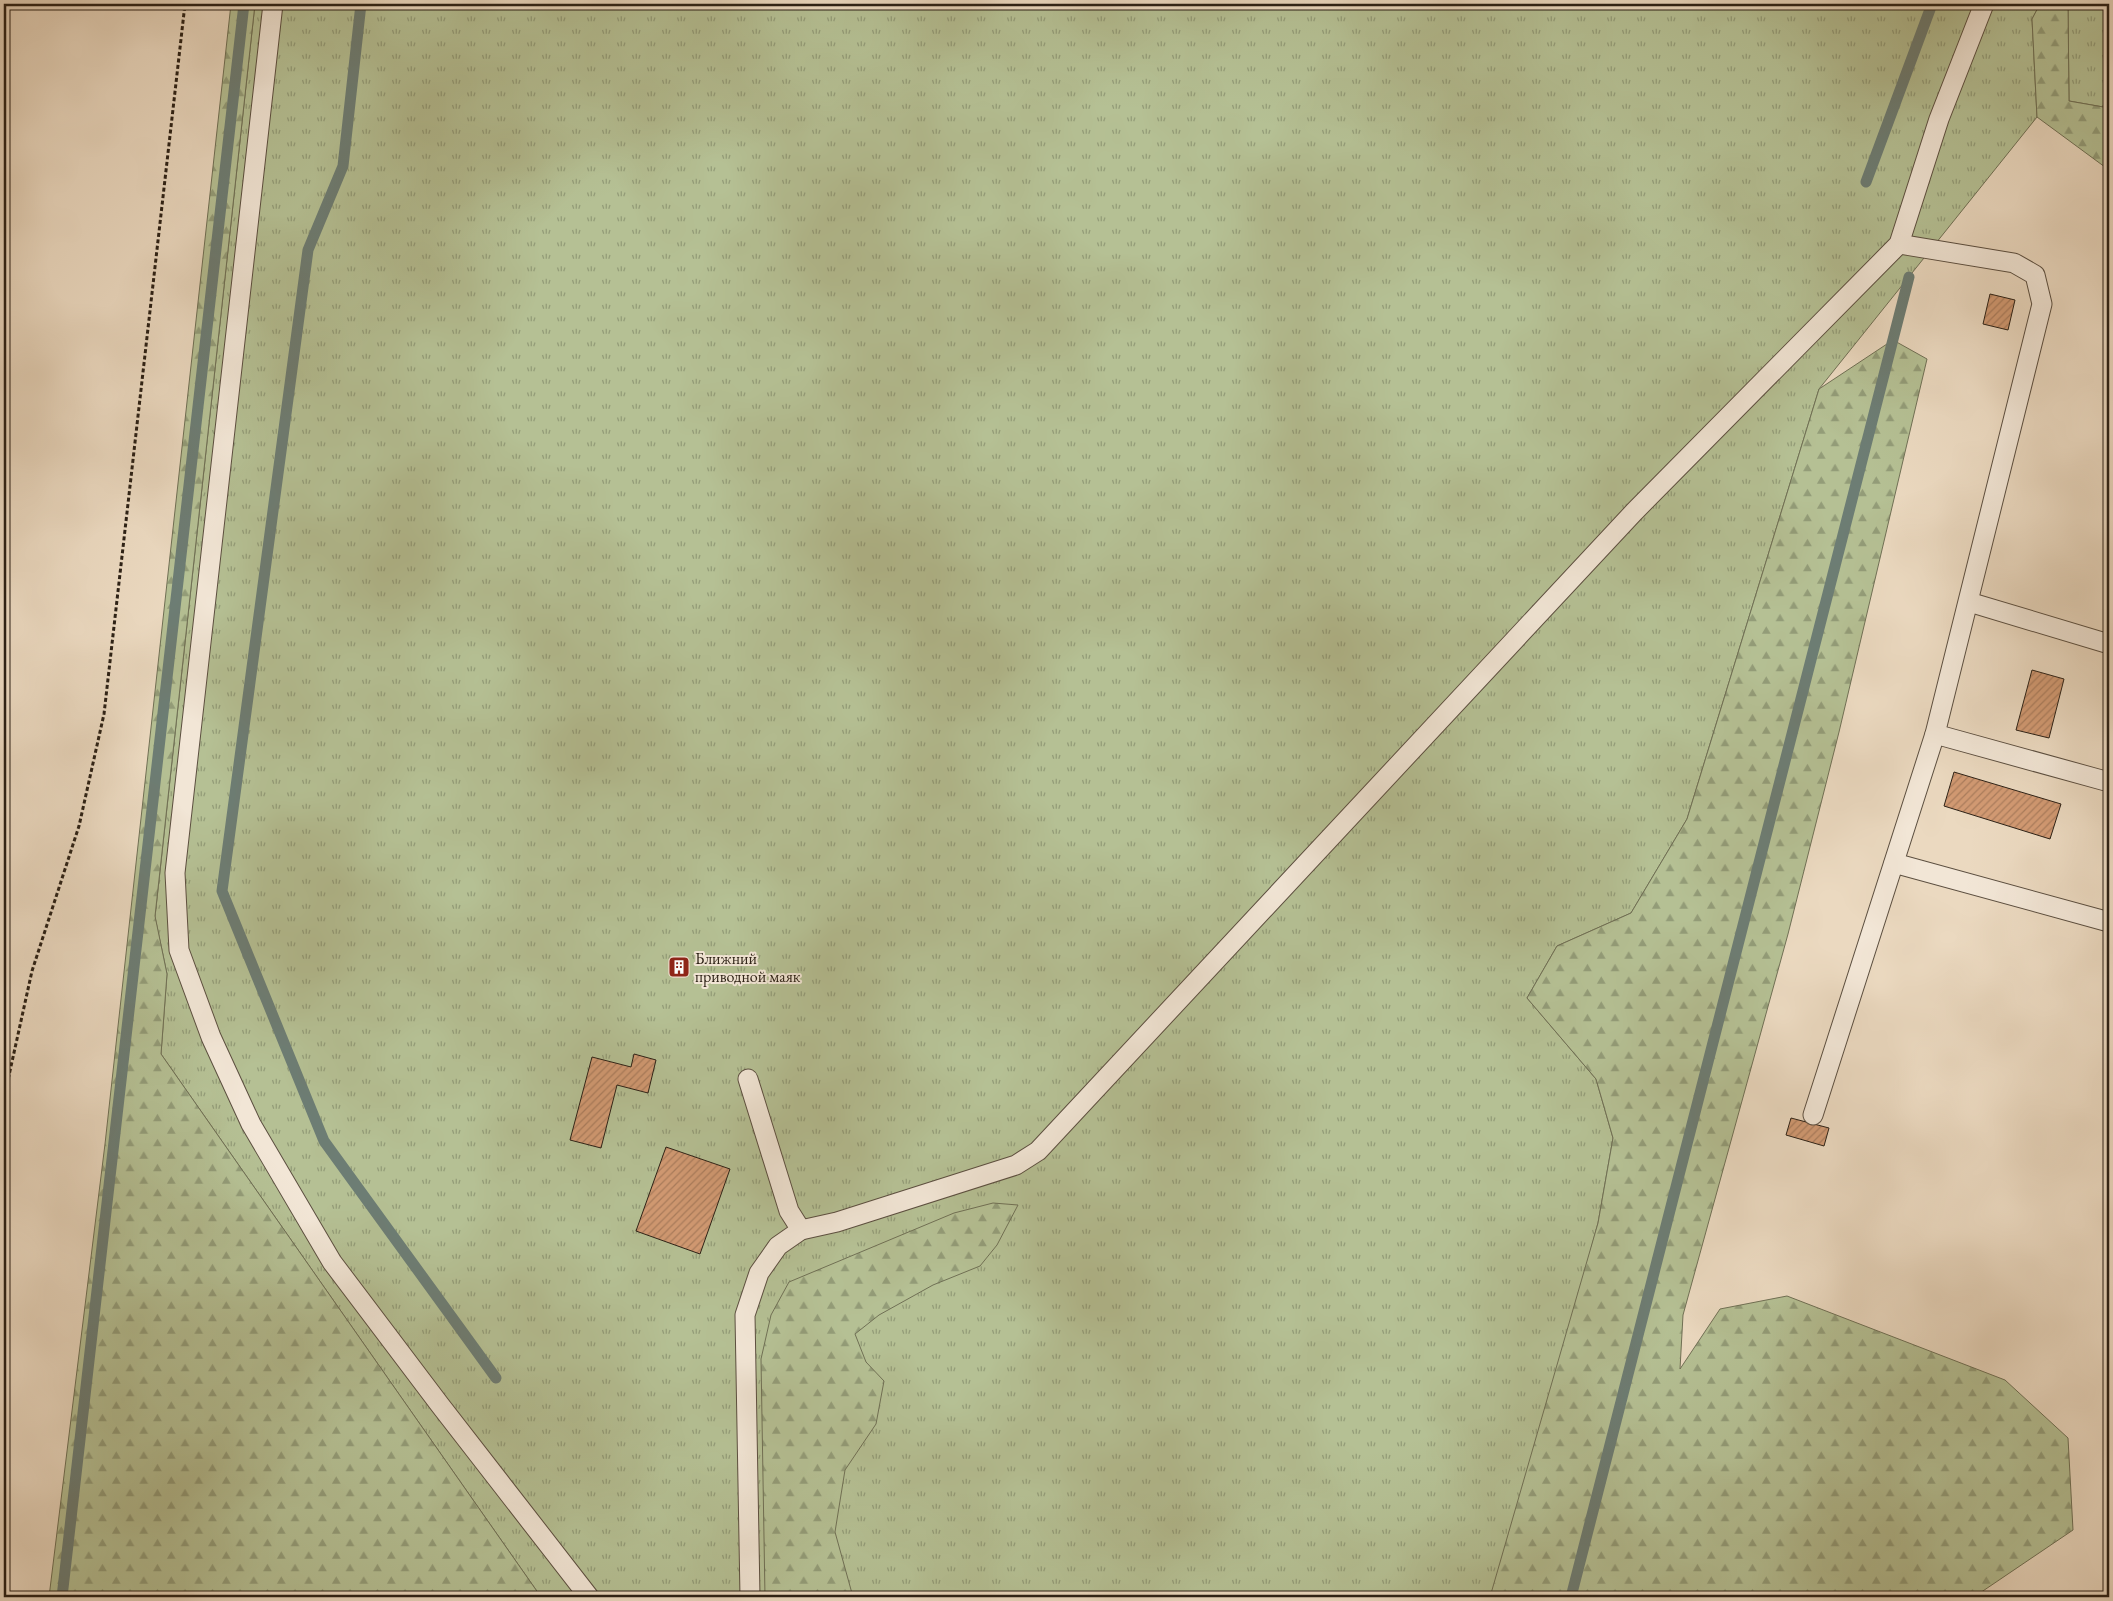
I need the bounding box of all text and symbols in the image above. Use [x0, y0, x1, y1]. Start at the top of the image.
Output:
place label: Ближний приводной маяк [695, 948, 801, 987]
building icon: Ближний приводной маяк [667, 955, 691, 979]

